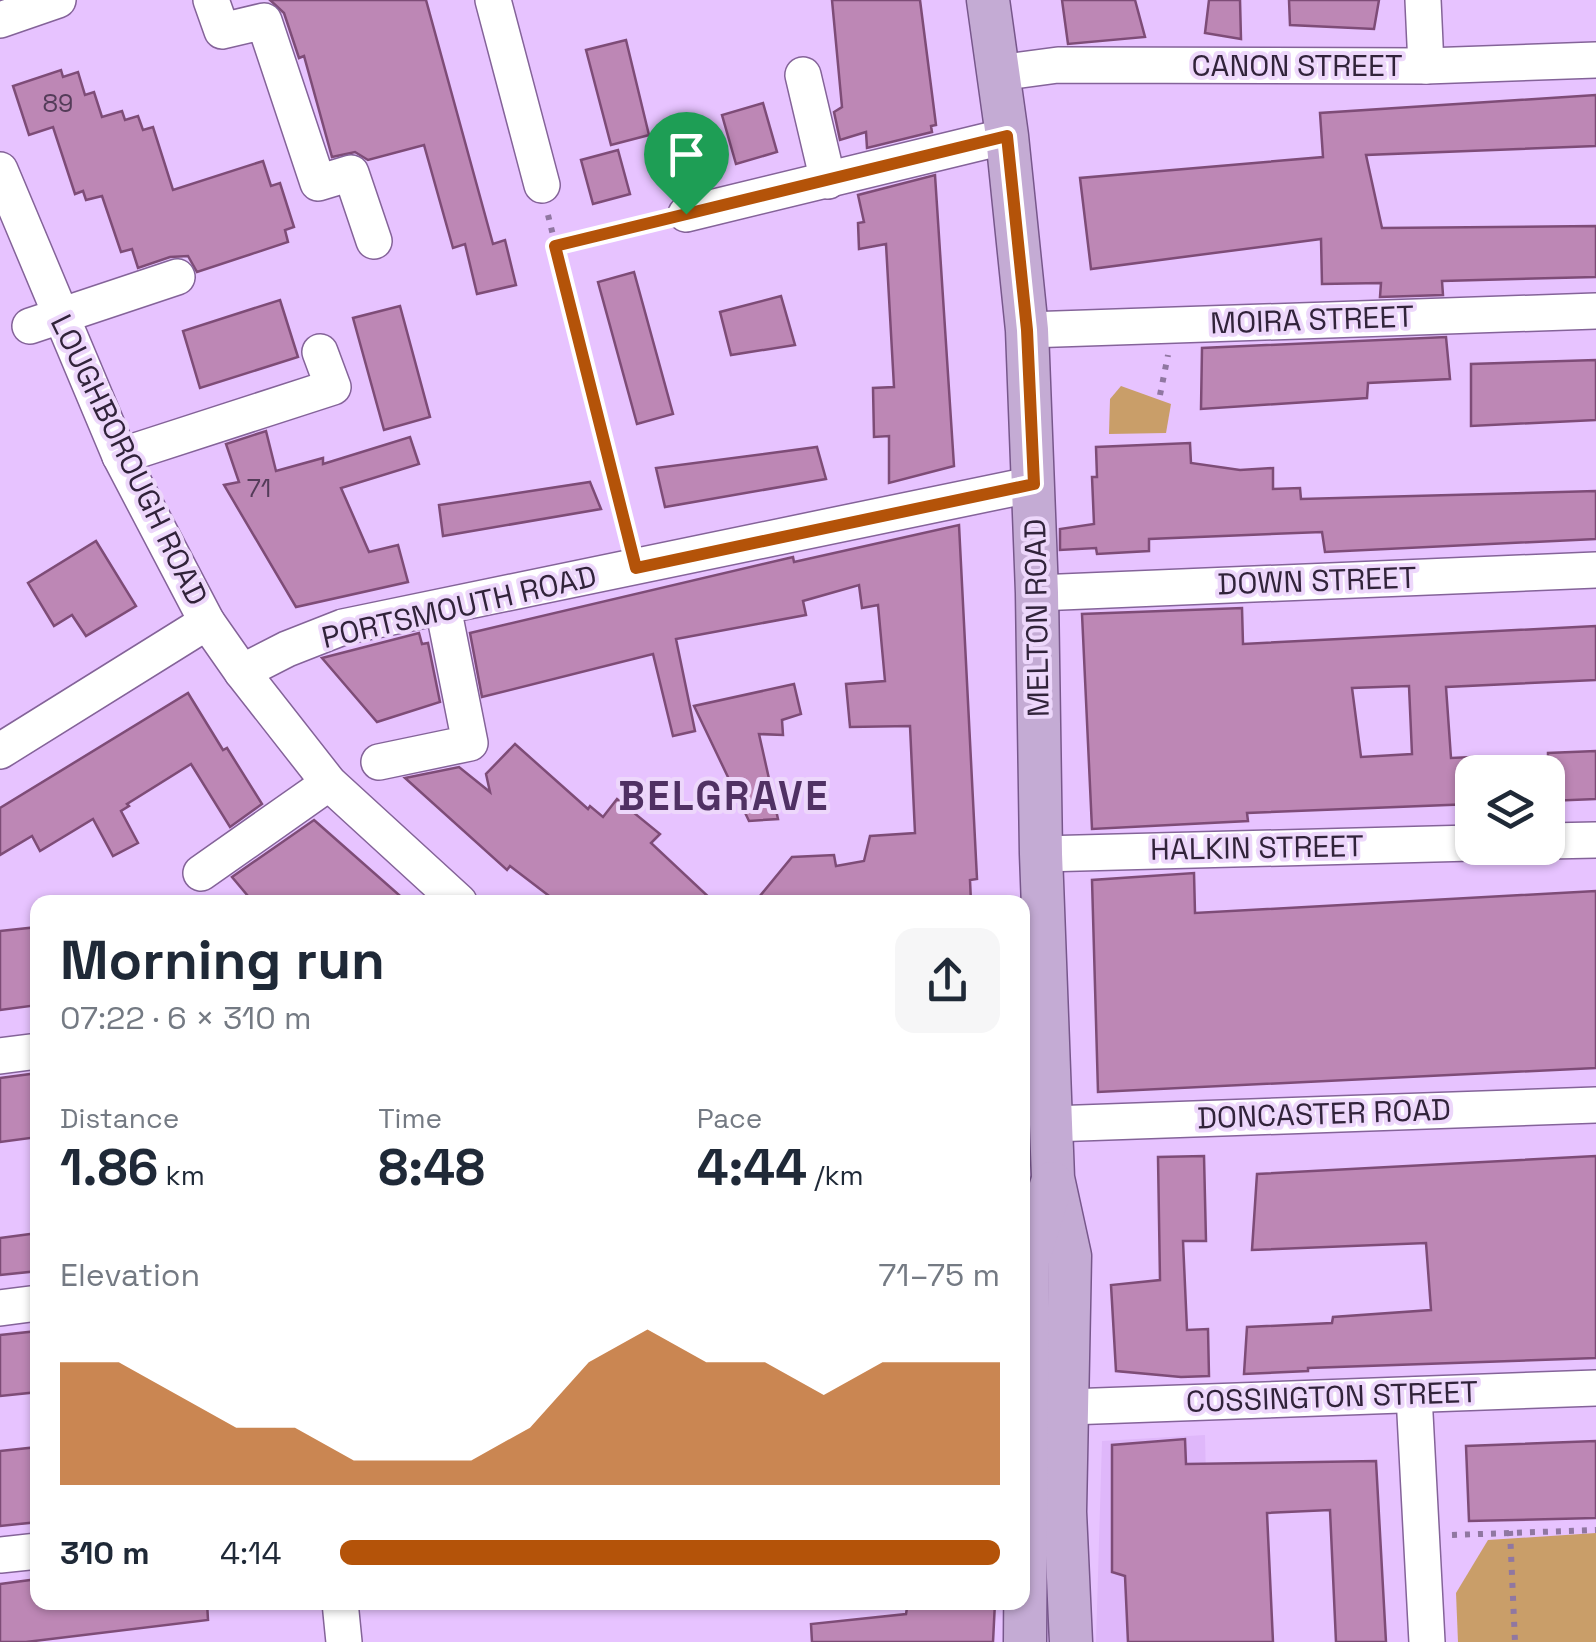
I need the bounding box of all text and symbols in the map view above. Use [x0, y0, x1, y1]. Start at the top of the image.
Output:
street label: CANON STREET [1191, 46, 1403, 85]
house number: 89 [43, 87, 73, 119]
pin [644, 112, 729, 215]
icon: arrive [659, 127, 714, 182]
street label: MOIRA STREET [1209, 296, 1415, 343]
street label: LOUGHBOROUGH ROAD [42, 308, 217, 612]
house number: 71 [247, 472, 271, 504]
street label: MELTON ROAD [1015, 518, 1058, 718]
street label: PORTSMOUTH ROAD [318, 556, 600, 657]
street label: DOWN STREET [1217, 558, 1417, 603]
map controls [1455, 755, 1565, 865]
button: layers [1455, 755, 1565, 865]
district label: BELGRAVE [618, 771, 830, 822]
street label: HALKIN STREET [1150, 826, 1364, 869]
text: Morning run [60, 925, 385, 995]
button: share [895, 928, 1000, 1033]
text: 07:22 · 6 × 310 m [60, 998, 311, 1038]
street label: DONCASTER ROAD [1196, 1090, 1452, 1137]
text: Distance [60, 1100, 179, 1136]
text: Time [378, 1100, 442, 1136]
text: Pace [697, 1100, 762, 1136]
text: 1.86 [60, 1136, 158, 1200]
text: 8:48 [378, 1136, 485, 1200]
text: 4:44 [697, 1136, 807, 1200]
text: km [158, 1157, 205, 1193]
text: /km [807, 1157, 864, 1193]
text: Elevation [60, 1255, 200, 1295]
text: 71–75 m [878, 1255, 1000, 1295]
street label: COSSINGTON STREET [1185, 1372, 1479, 1421]
text: 310 m [60, 1533, 150, 1573]
text: 4:14 [220, 1533, 281, 1573]

